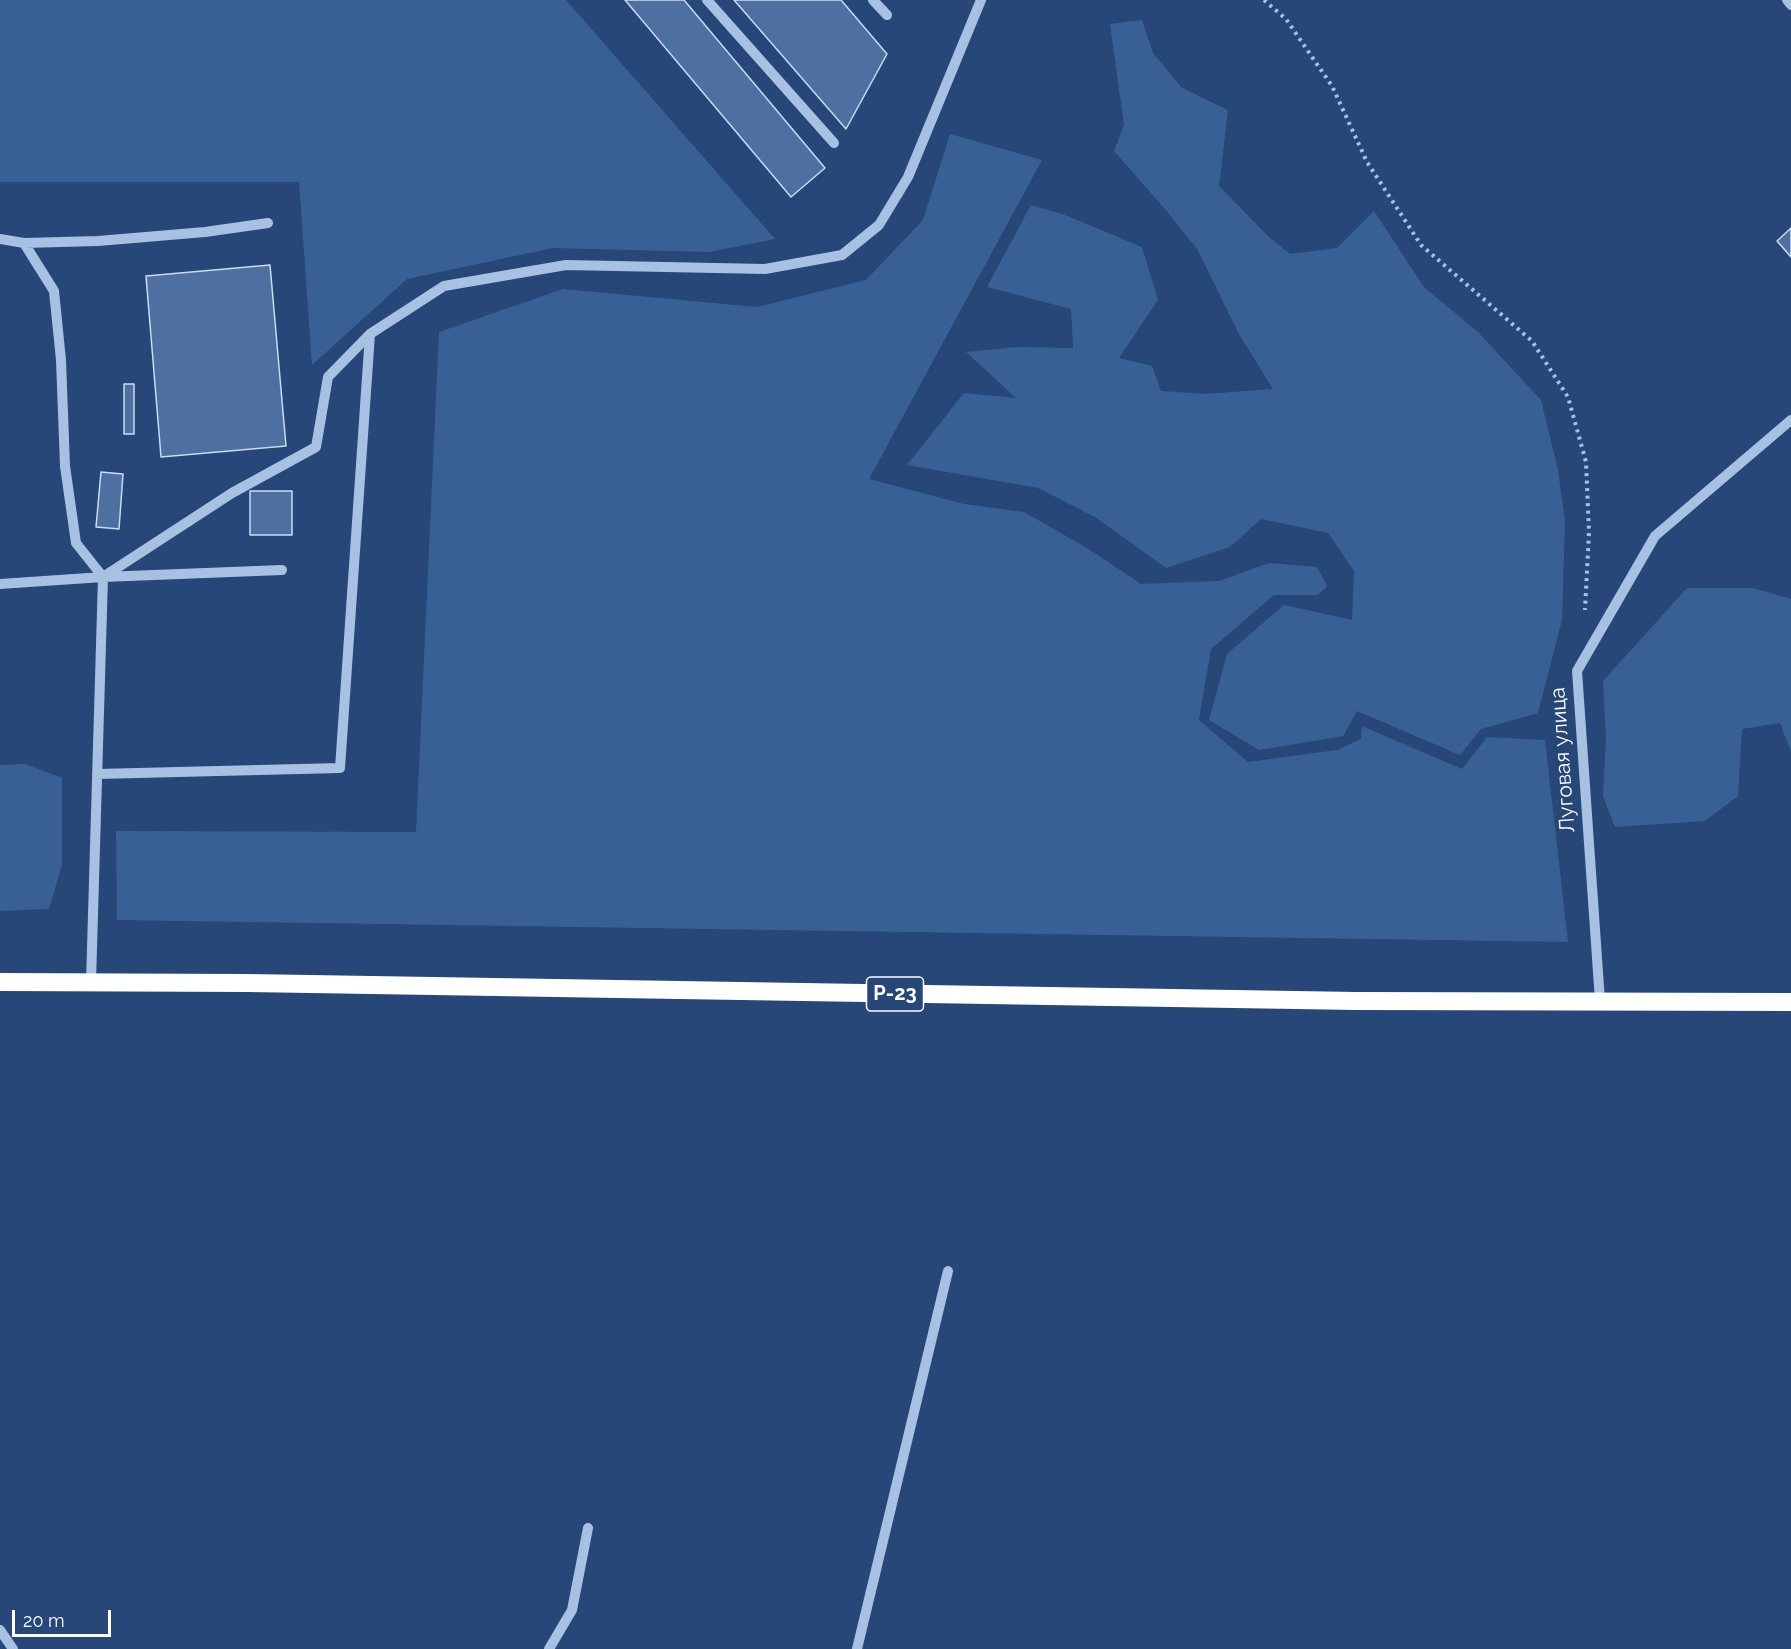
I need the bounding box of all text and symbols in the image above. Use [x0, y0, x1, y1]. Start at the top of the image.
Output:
street label: Луговая улица [1545, 686, 1581, 834]
road number: Р-23 [866, 977, 924, 1011]
scale bar [15, 1598, 114, 1636]
text: 20 m [23, 1610, 65, 1631]

